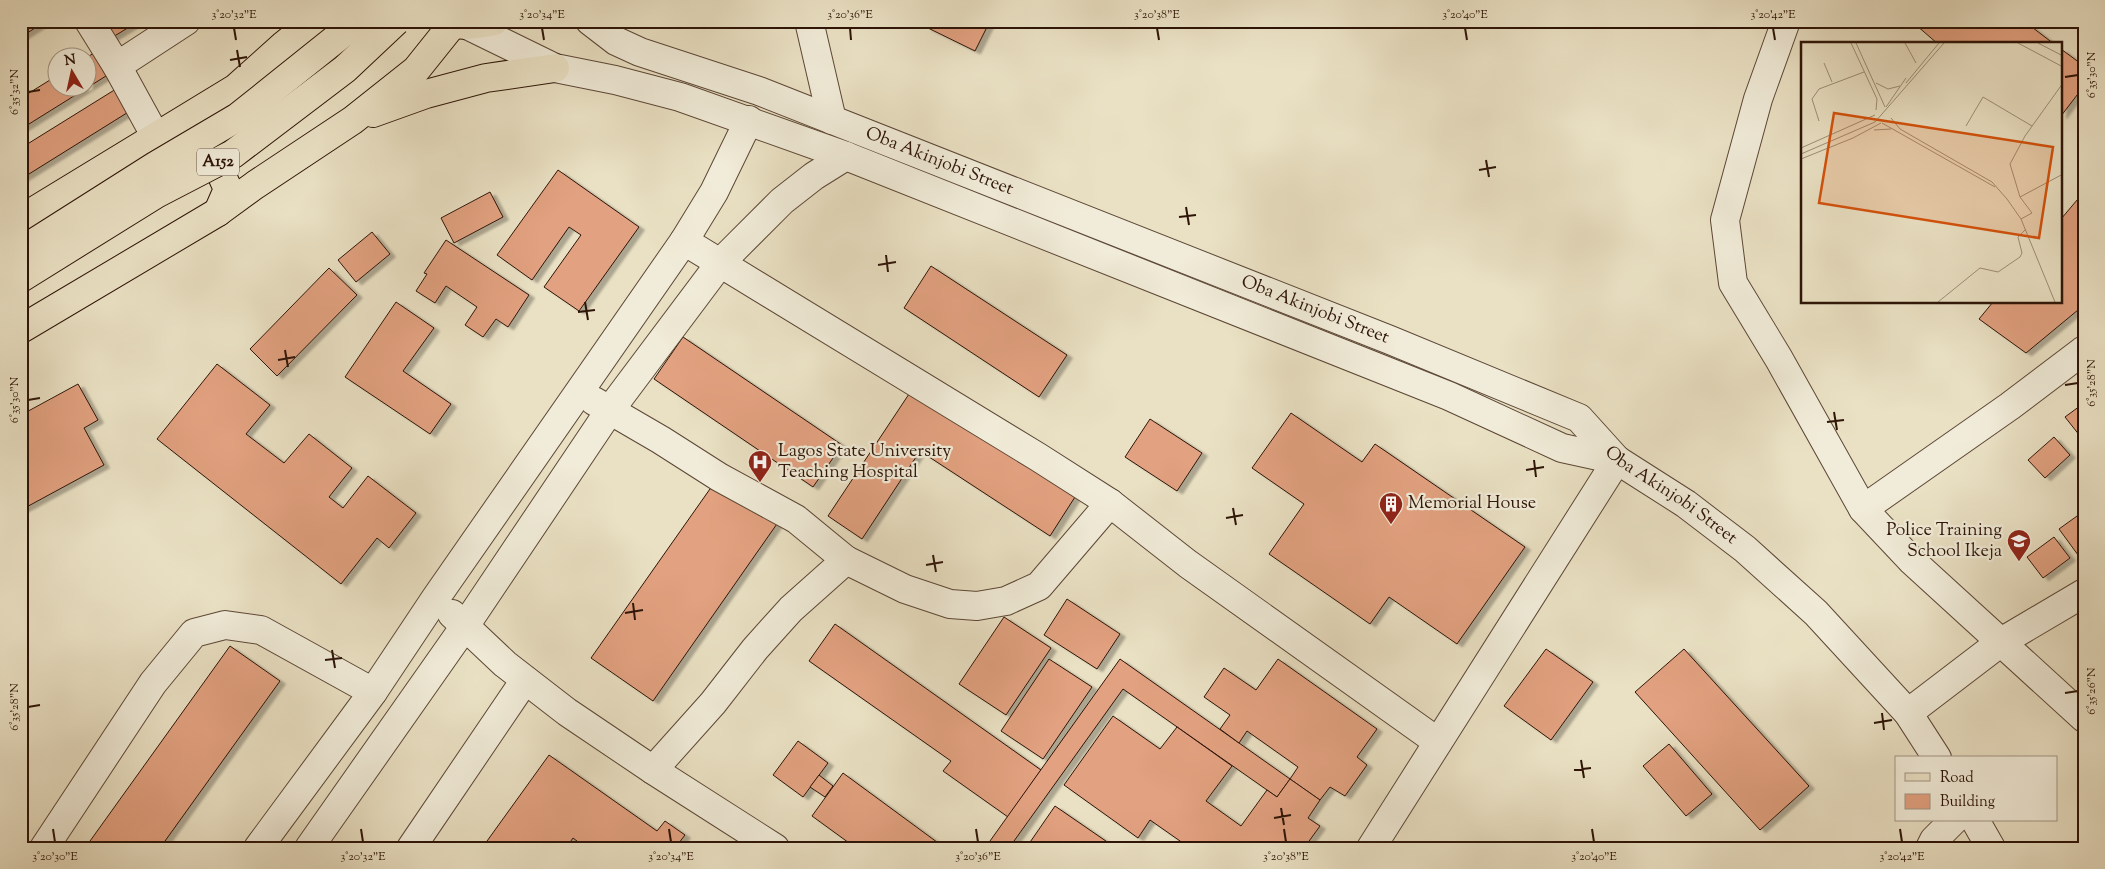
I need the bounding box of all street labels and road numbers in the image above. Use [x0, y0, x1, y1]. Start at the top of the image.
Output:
street label: Oba Akinjobi Street [861, 121, 1017, 203]
road number: A152 [197, 148, 239, 176]
street label: Oba Akinjobi Street [1237, 269, 1393, 351]
street label: Oba Akinjobi Street [1598, 441, 1742, 551]

